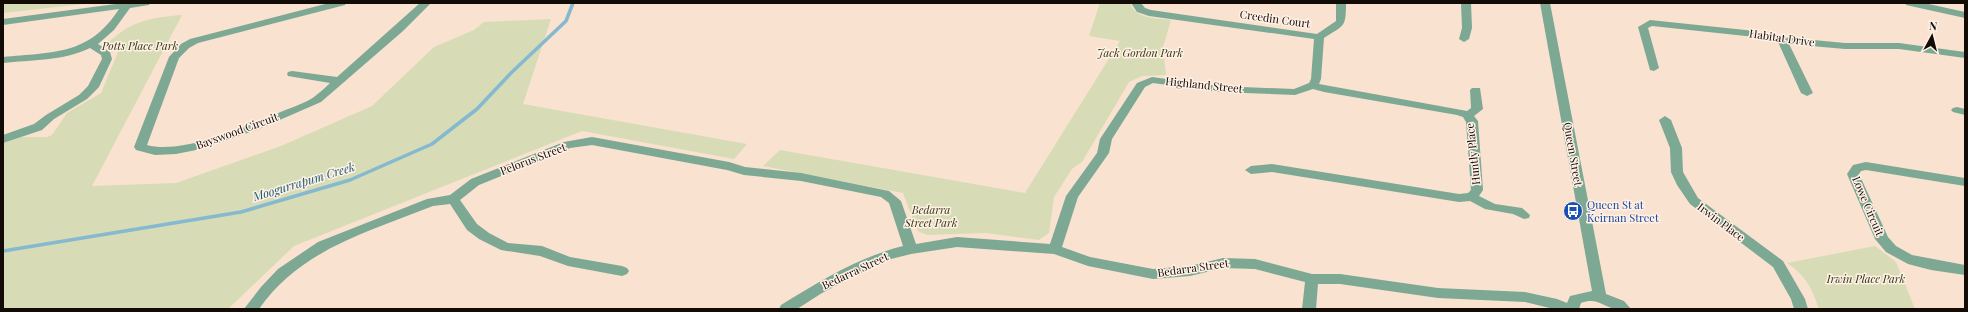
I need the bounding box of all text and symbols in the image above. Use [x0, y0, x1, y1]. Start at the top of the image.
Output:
street label: Creedin Court [1239, 6, 1311, 31]
north arrow [1912, 16, 1952, 56]
text: N [1928, 18, 1938, 34]
street label: Habitat Drive [1748, 25, 1816, 50]
park label: Potts Place Park [101, 38, 178, 53]
park label: Jack Gordon Park [1097, 45, 1183, 60]
street label: Highland Street [1165, 73, 1244, 96]
street label: Bayswood Circuit [194, 109, 280, 152]
street label: Queen Street [1561, 121, 1586, 187]
street label: Huntly Place [1462, 122, 1483, 186]
street label: Pelorus Street [498, 139, 568, 178]
water label: Moogurrapum Creek [250, 158, 357, 204]
street label: Lowe Circuit [1849, 174, 1888, 238]
place label: Queen St at Keirnan Street [1587, 197, 1659, 225]
street label: Irwin Place [1695, 199, 1748, 245]
bus stop icon: Queen St at Keirnan Street [1562, 200, 1584, 222]
park label: Bedarra Street Park [904, 202, 958, 230]
street label: Bedarra Street [819, 249, 891, 292]
street label: Bedarra Street [1156, 255, 1230, 280]
park label: Irwin Place Park [1826, 271, 1906, 286]

